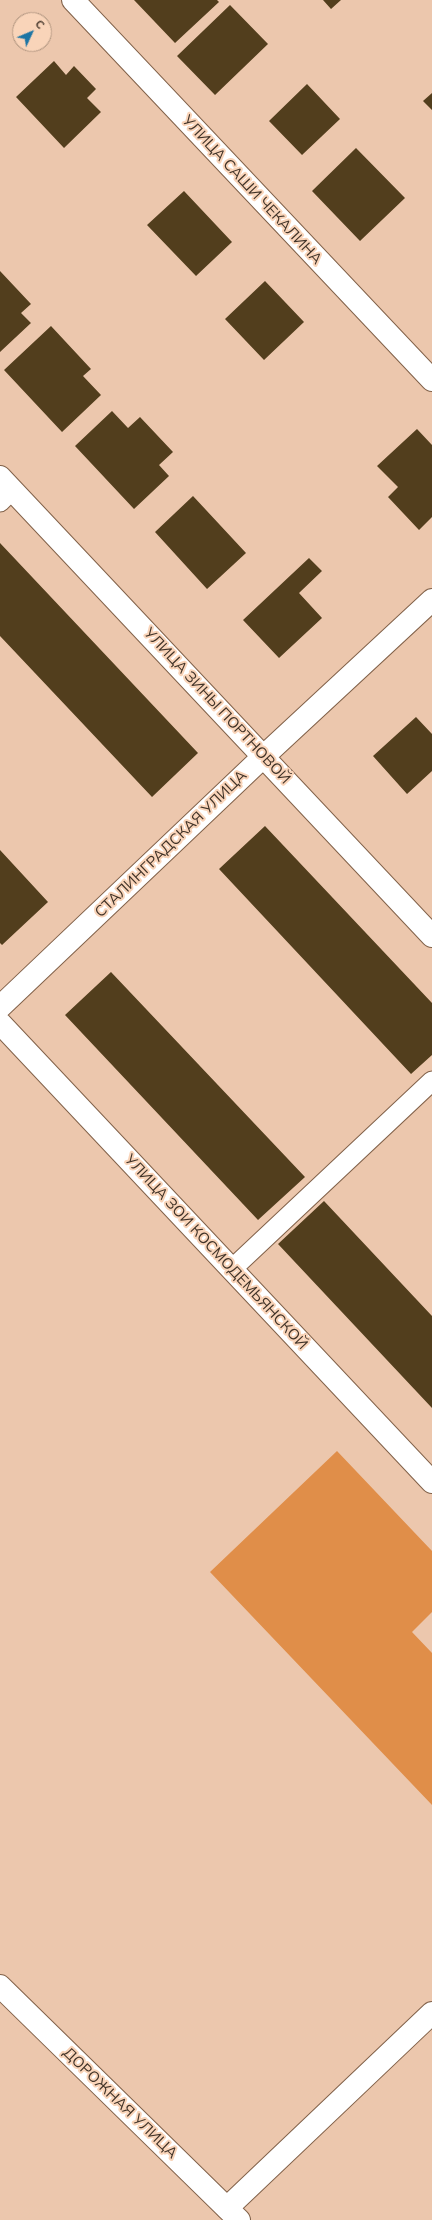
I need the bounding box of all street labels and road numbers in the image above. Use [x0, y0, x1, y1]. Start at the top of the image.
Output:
street label: УЛИЦА САШИ ЧЕКАЛИНА [178, 112, 326, 268]
street label: УЛИЦА ЗИНЫ ПОРТНОВОЙ [140, 624, 294, 788]
street label: СТАЛИНГРАДСКАЯ УЛИЦА [91, 767, 251, 921]
street label: УЛИЦА ЗОИ КОСМОДЕМЬЯНСКОЙ [121, 1151, 311, 1353]
street label: ДОРОЖНАЯ УЛИЦА [59, 2044, 181, 2162]

